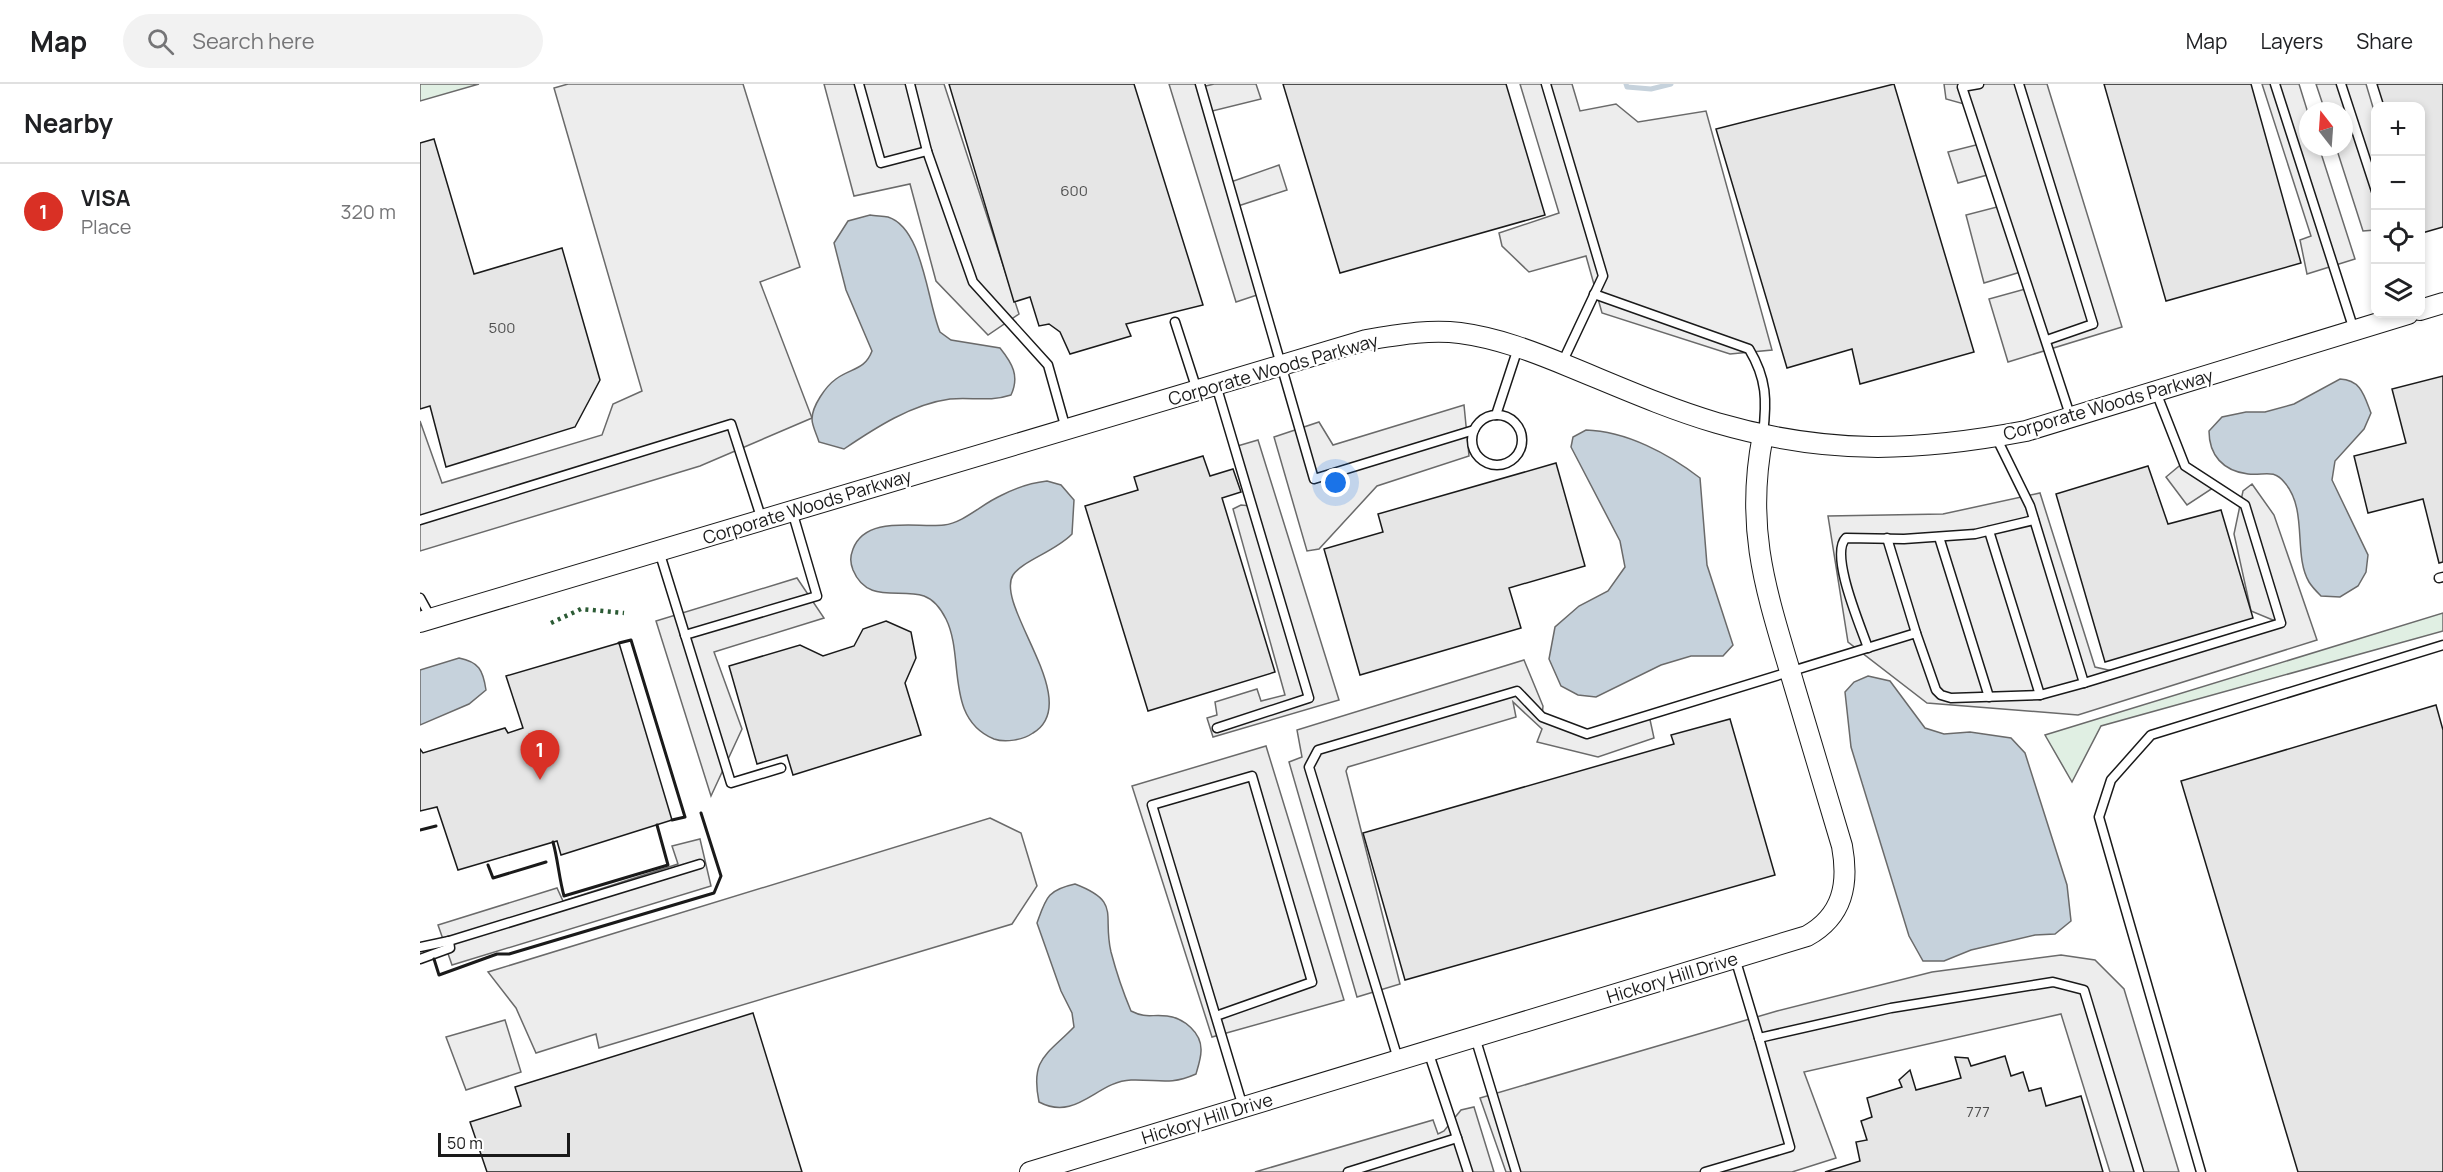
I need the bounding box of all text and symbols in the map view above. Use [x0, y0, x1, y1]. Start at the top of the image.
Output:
search box [123, 14, 543, 68]
text: Map [30, 22, 87, 60]
icon: search [144, 25, 177, 58]
text: Search here [192, 26, 315, 56]
text: Map [2186, 27, 2227, 55]
text: Layers [2260, 27, 2323, 55]
text: Share [2356, 27, 2413, 55]
north arrow [2299, 102, 2353, 156]
map controls [2371, 102, 2425, 318]
button: + [2371, 102, 2425, 156]
text: Nearby [24, 105, 113, 141]
button: − [2371, 156, 2425, 210]
house number: 600 [1060, 180, 1088, 201]
text: VISA [81, 183, 130, 213]
text: 1 [39, 198, 48, 225]
text: 320 m [340, 198, 396, 225]
button: locate [2371, 210, 2425, 264]
text: Place [81, 213, 131, 240]
button: layers [2371, 264, 2425, 318]
house number: 500 [489, 317, 515, 338]
street label: Corporate Woods Parkway [1165, 327, 1381, 410]
street label: Corporate Woods Parkway [2000, 362, 2216, 445]
street label: Corporate Woods Parkway [700, 463, 915, 549]
your location [1321, 468, 1350, 497]
pin: 1 [520, 730, 560, 780]
street label: Hickory Hill Drive [1603, 946, 1741, 1008]
street label: Hickory Hill Drive [1138, 1087, 1276, 1149]
house number: 777 [1966, 1101, 1990, 1122]
scale bar [438, 1130, 570, 1158]
text: 50 m [447, 1132, 483, 1154]

